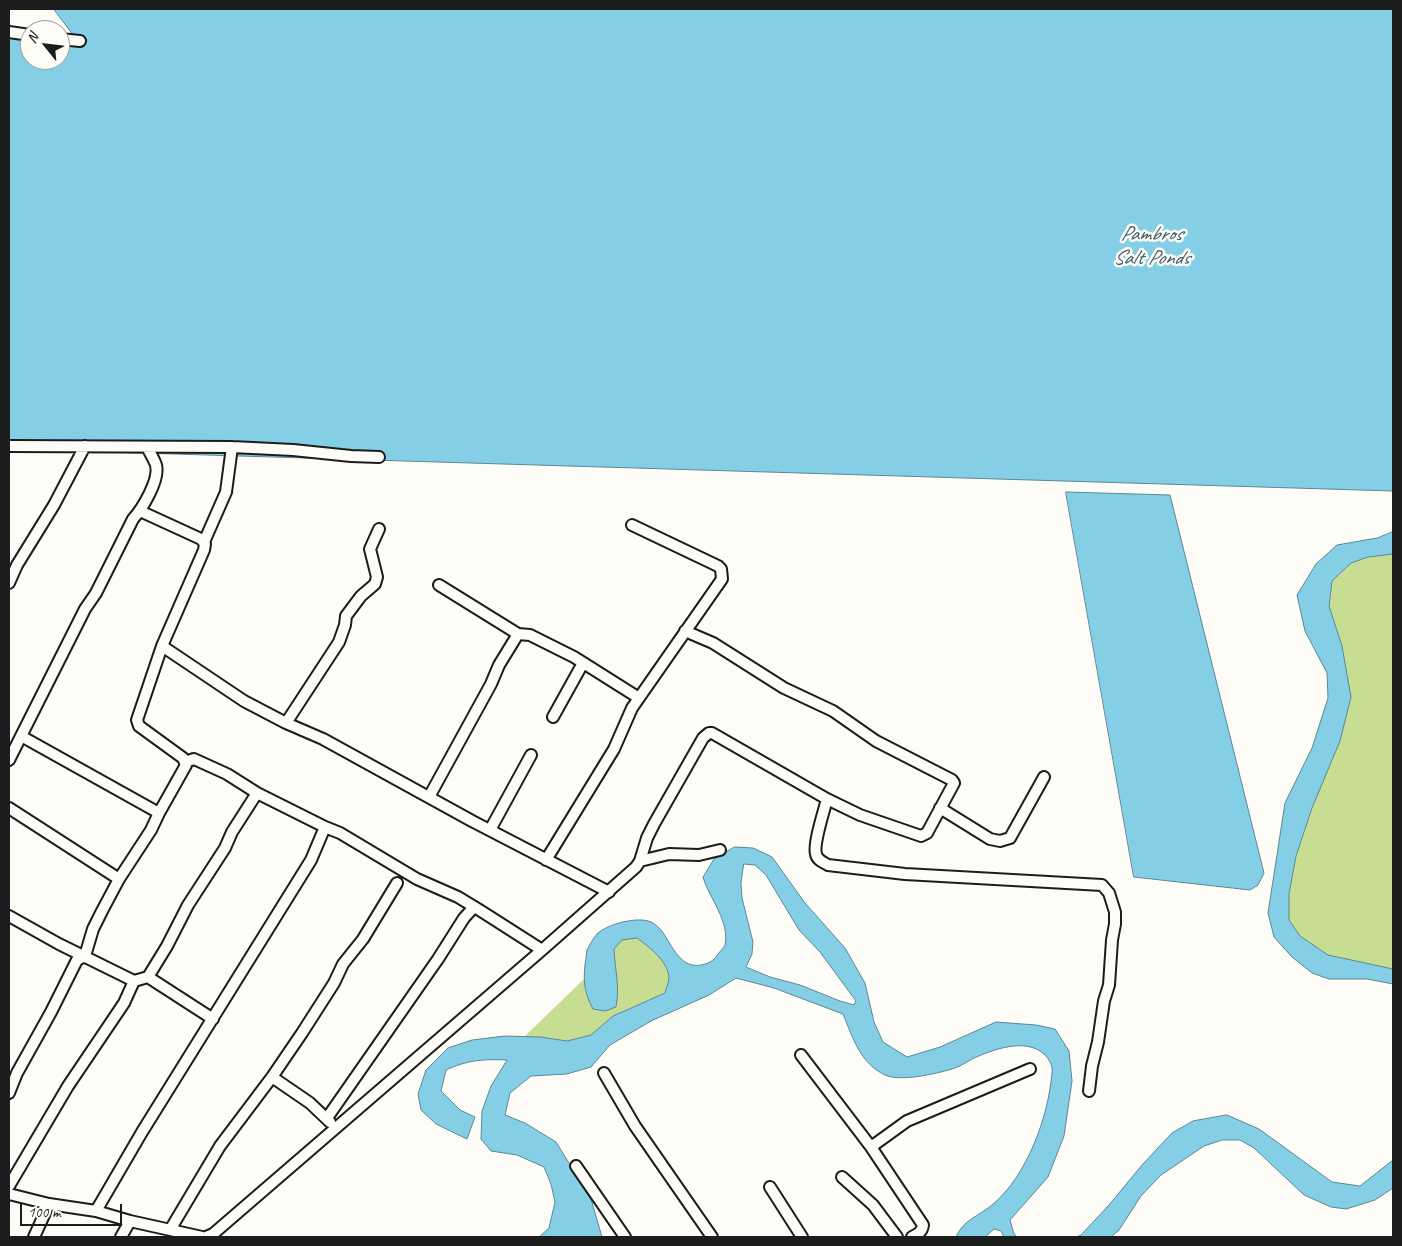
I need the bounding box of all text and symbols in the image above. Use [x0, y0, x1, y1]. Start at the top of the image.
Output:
north arrow [20, 20, 70, 70]
text: N [23, 30, 42, 46]
water label: Pambros Salt Ponds [1113, 221, 1189, 271]
scale bar [22, 1194, 125, 1226]
text: 100 m [28, 1203, 60, 1222]

